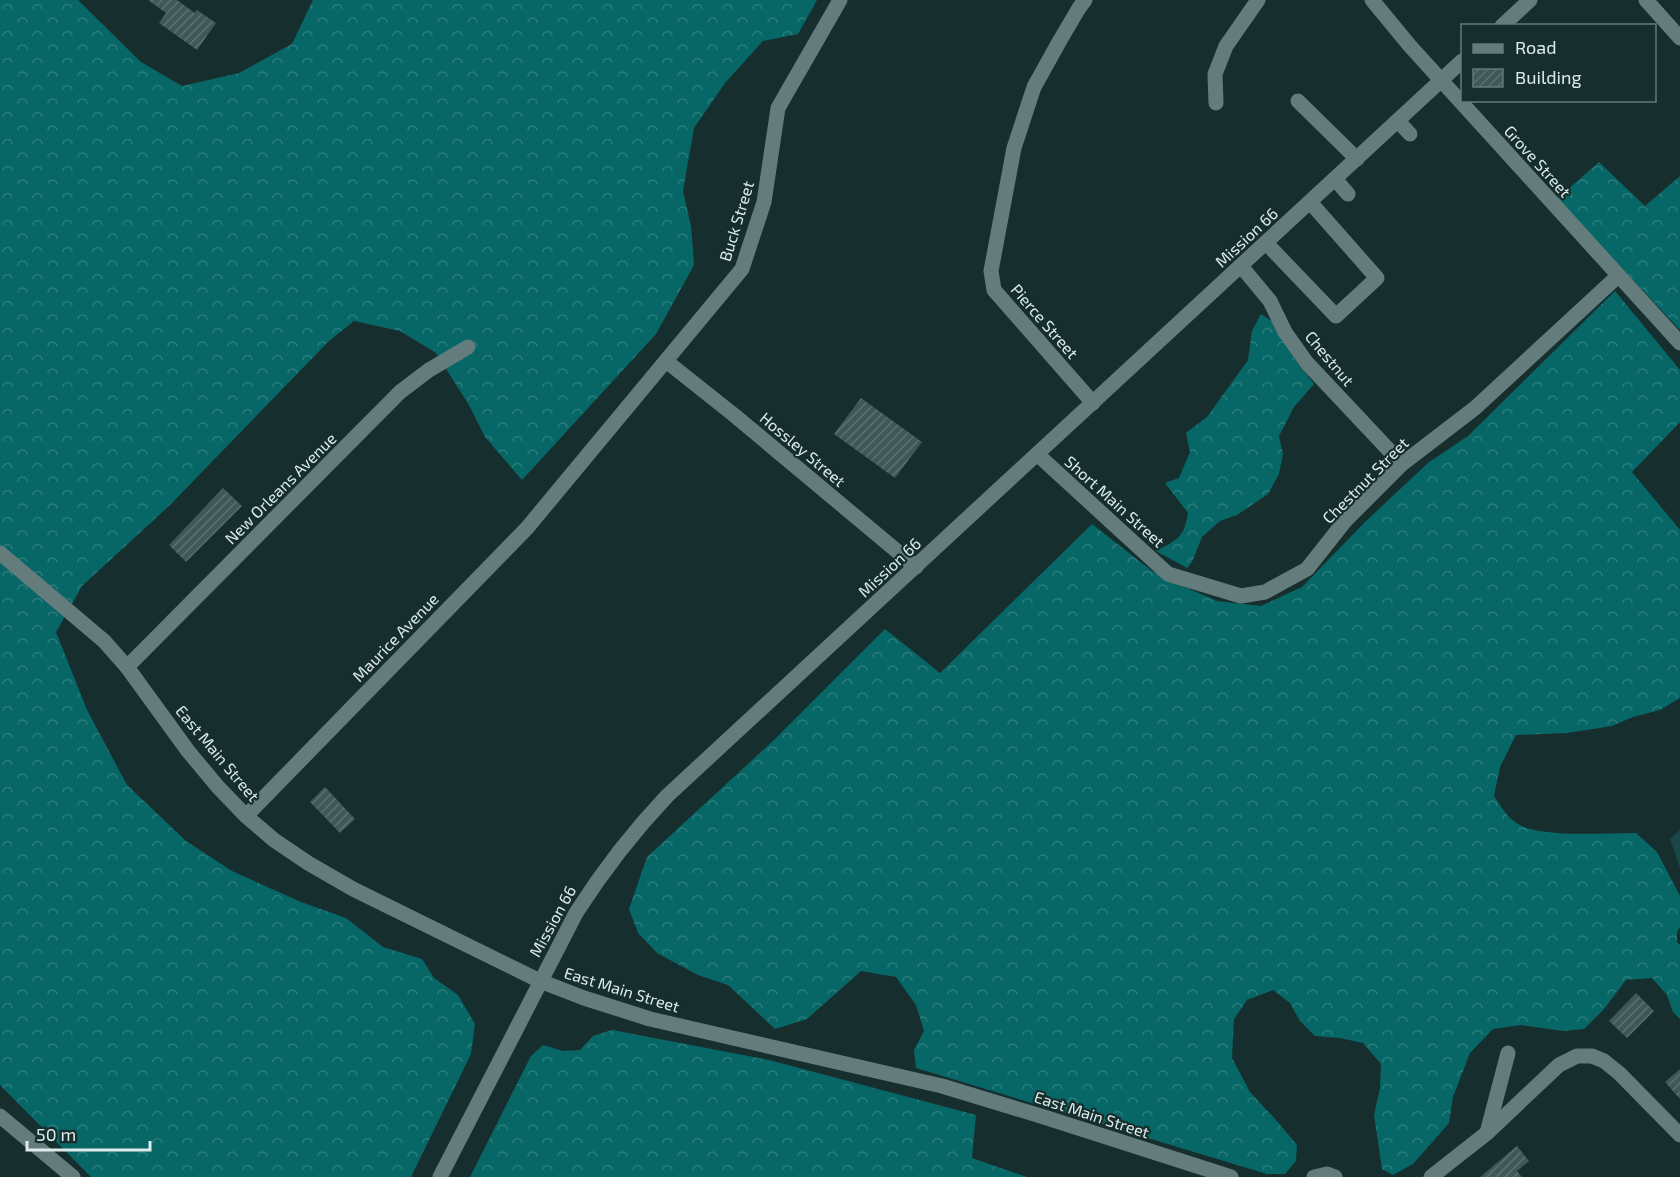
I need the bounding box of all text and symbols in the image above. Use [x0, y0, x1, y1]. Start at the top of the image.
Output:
legend [1461, 24, 1656, 102]
text: Road [1515, 36, 1556, 58]
text: Building [1515, 66, 1582, 88]
street label: Grove Street [1501, 121, 1575, 201]
street label: Buck Street [715, 179, 757, 263]
street label: Mission 66 [1211, 203, 1281, 271]
street label: Pierce Street [1007, 280, 1083, 362]
street label: Chestnut [1302, 327, 1358, 389]
street label: Hossley Street [756, 408, 850, 490]
street label: New Orleans Avenue [220, 428, 340, 548]
street label: Chestnut Street [1318, 433, 1412, 527]
street label: Short Main Street [1061, 451, 1169, 551]
street label: Mission 66 [854, 533, 924, 601]
street label: Maurice Avenue [348, 589, 442, 685]
street label: East Main Street [172, 701, 264, 805]
street label: Mission 66 [525, 882, 579, 960]
street label: East Main Street [562, 962, 682, 1016]
street label: East Main Street [1032, 1086, 1152, 1142]
scale bar [27, 1114, 150, 1152]
text: 50 m [36, 1123, 76, 1145]

